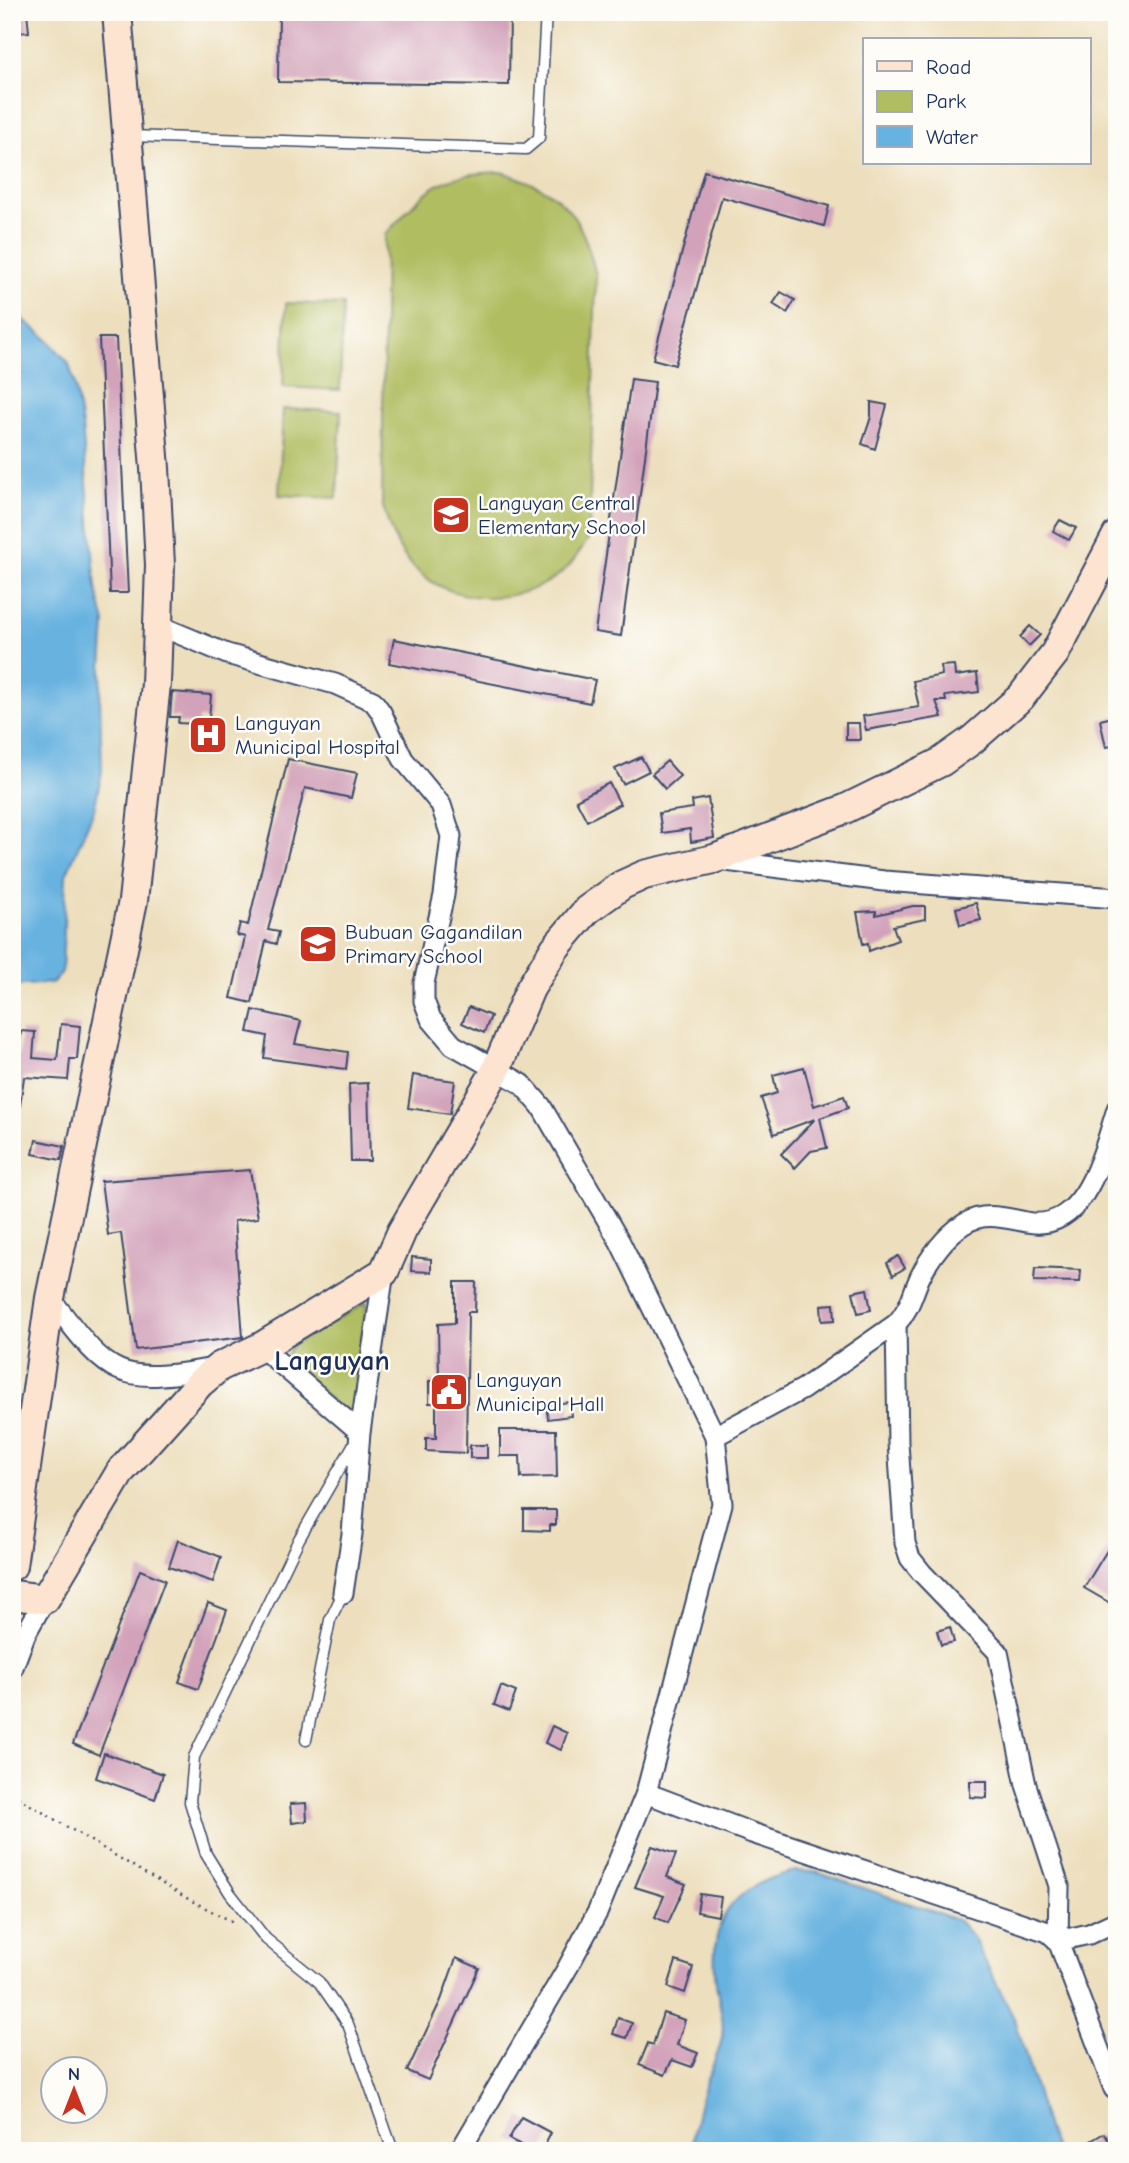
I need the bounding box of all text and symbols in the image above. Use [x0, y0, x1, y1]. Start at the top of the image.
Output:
legend [863, 38, 1090, 164]
text: Road [926, 55, 971, 79]
text: Park [926, 89, 966, 113]
text: Water [926, 125, 979, 149]
place label: Languyan Central Elementary School [478, 491, 646, 539]
school or university icon: Languyan Central Elementary School [430, 494, 472, 536]
place label: Languyan Municipal Hospital [235, 711, 400, 759]
hospital icon: Languyan Municipal Hospital [187, 714, 229, 756]
place label: Bubuan Gagandilan Primary School [345, 920, 523, 968]
school or university icon: Bubuan Gagandilan Primary School [297, 923, 339, 965]
district label: Languyan [274, 1345, 390, 1377]
place label: Languyan Municipal Hall [476, 1368, 604, 1416]
public building icon: Languyan Municipal Hall [428, 1371, 470, 1413]
north arrow [38, 2054, 108, 2124]
text: N [68, 2063, 80, 2085]

